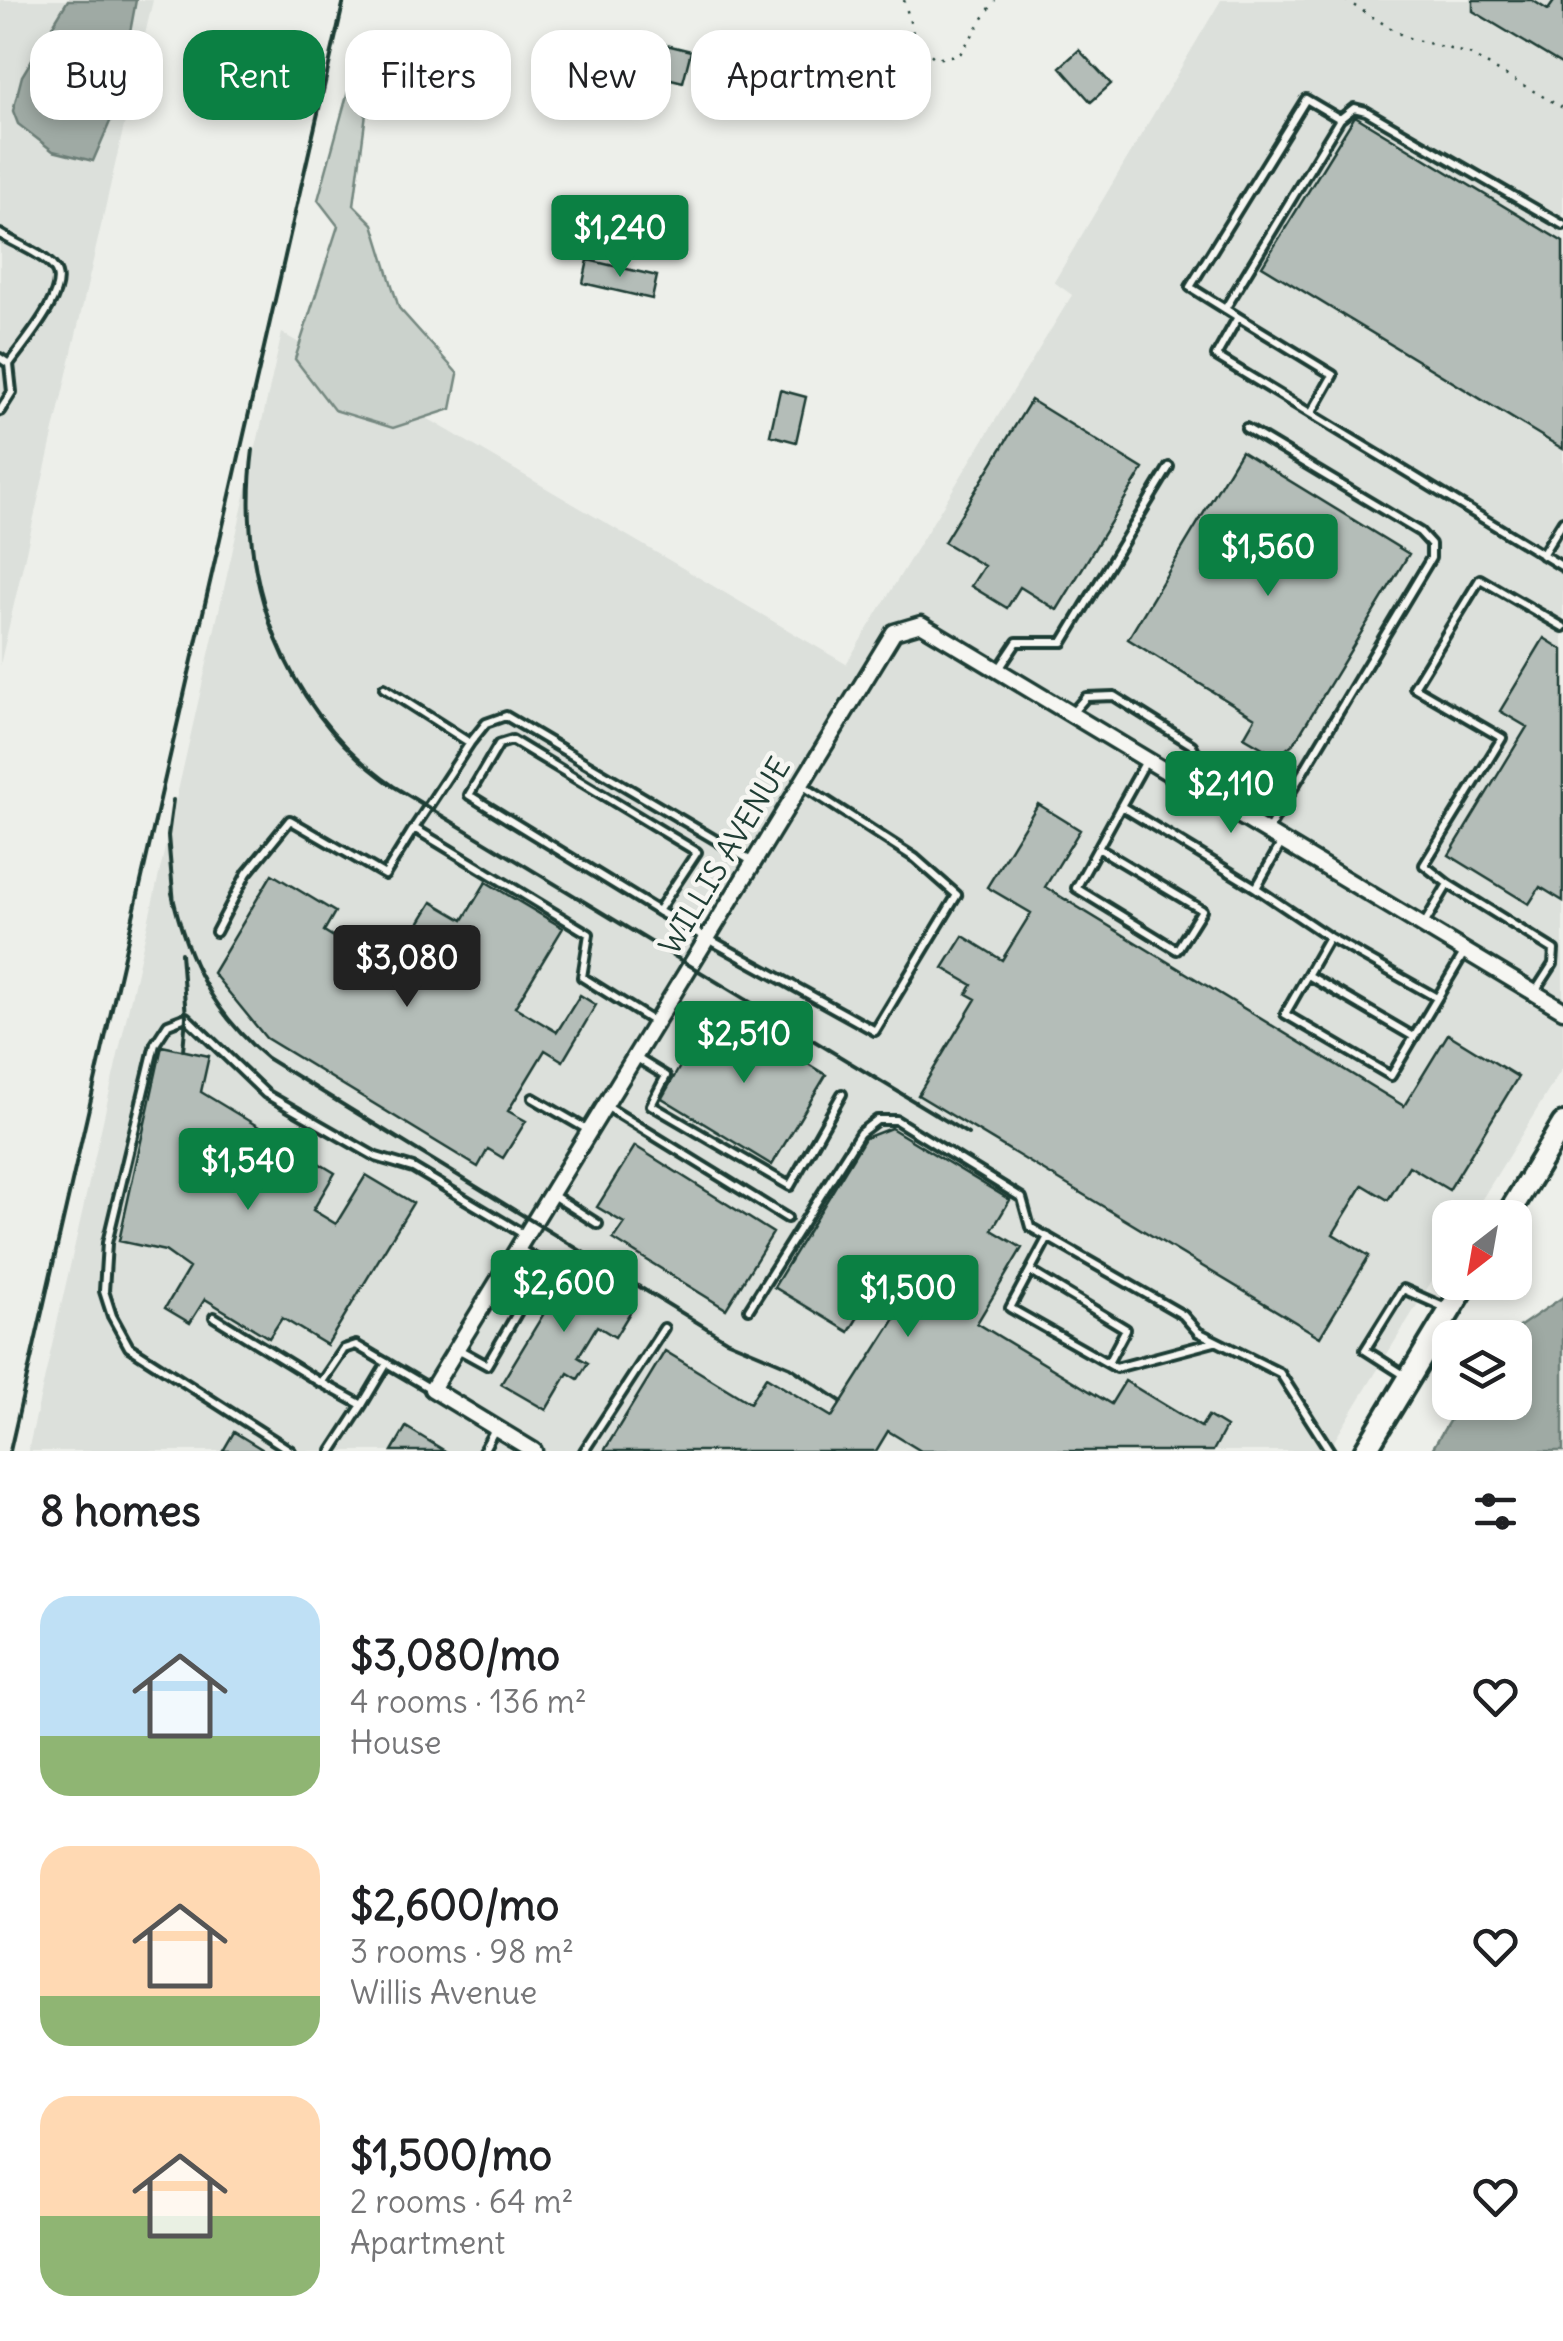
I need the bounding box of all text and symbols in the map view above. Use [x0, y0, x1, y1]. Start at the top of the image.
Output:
chip: Buy [30, 30, 163, 120]
chip: Rent [183, 30, 325, 120]
chip: Filters [345, 30, 511, 120]
chip: New [531, 30, 671, 120]
chip: Apartment [691, 30, 931, 120]
pin: $1,240 [539, 195, 701, 280]
text: $1,240 [573, 207, 667, 248]
pin: $1,560 [1187, 514, 1349, 599]
text: $1,560 [1221, 526, 1315, 567]
street label: WILLIS AVENUE [650, 750, 798, 961]
pin: $2,110 [1150, 751, 1312, 836]
text: $2,110 [1187, 763, 1275, 804]
pin: $3,080 [326, 925, 488, 1010]
text: $3,080 [355, 937, 459, 978]
pin: $2,510 [663, 1001, 825, 1086]
text: $2,510 [697, 1013, 791, 1054]
pin: $1,540 [167, 1128, 329, 1213]
text: $1,540 [201, 1140, 295, 1181]
north arrow [1432, 1200, 1532, 1300]
map controls [1432, 1200, 1532, 1420]
pin: $2,600 [483, 1250, 645, 1335]
pin: $1,500 [827, 1255, 989, 1340]
text: $2,600 [513, 1262, 615, 1303]
text: $1,500 [859, 1267, 957, 1308]
button: layers [1432, 1320, 1532, 1420]
icon: filters [1468, 1484, 1523, 1539]
text: 8 homes [40, 1485, 201, 1537]
text: $3,080/mo [350, 1629, 560, 1681]
icon: home [120, 1636, 240, 1756]
icon: heart [1468, 1669, 1523, 1724]
text: 4 rooms · 136 m² [350, 1681, 587, 1722]
text: House [350, 1722, 441, 1763]
text: $2,600/mo [350, 1879, 559, 1931]
icon: home [120, 1886, 240, 2006]
icon: heart [1468, 1919, 1523, 1974]
text: 3 rooms · 98 m² [350, 1931, 574, 1972]
text: Willis Avenue [350, 1972, 537, 2013]
text: $1,500/mo [350, 2129, 552, 2181]
icon: home [120, 2136, 240, 2256]
icon: heart [1468, 2169, 1523, 2224]
text: 2 rooms · 64 m² [350, 2181, 573, 2222]
text: Apartment [350, 2222, 505, 2263]

